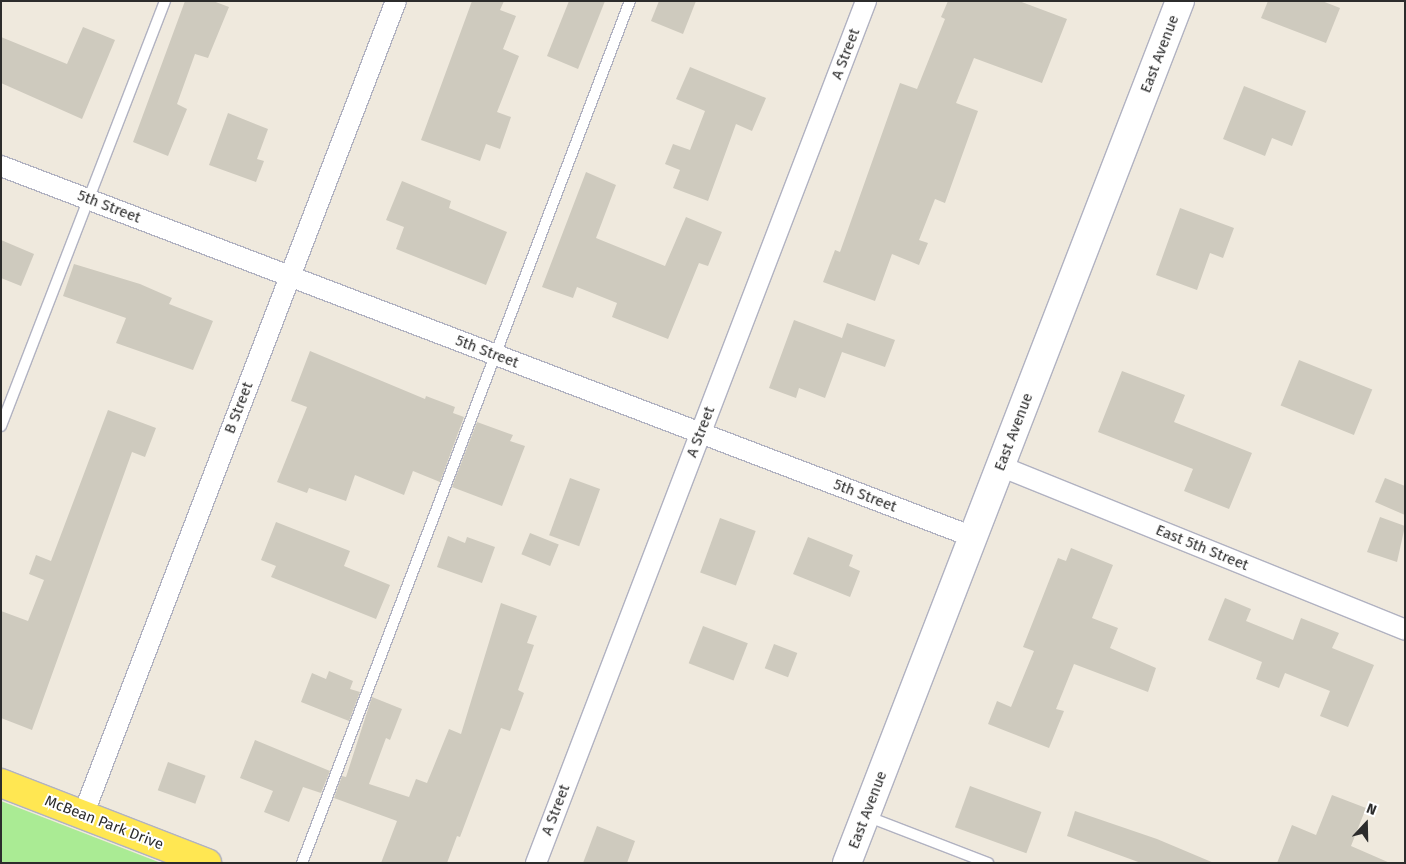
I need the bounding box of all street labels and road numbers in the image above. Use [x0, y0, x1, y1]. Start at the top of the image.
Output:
street label: East Avenue [1137, 12, 1183, 96]
street label: A Street [828, 26, 864, 82]
street label: 5th Street [75, 187, 143, 227]
street label: 5th Street [453, 332, 521, 372]
street label: B Street [221, 380, 257, 436]
street label: East Avenue [991, 390, 1037, 474]
street label: A Street [683, 404, 719, 460]
street label: 5th Street [831, 476, 899, 516]
street label: East 5th Street [1153, 521, 1251, 575]
street label: East Avenue [845, 768, 891, 852]
street label: A Street [538, 782, 574, 838]
street label: McBean Park Drive [42, 792, 166, 854]

